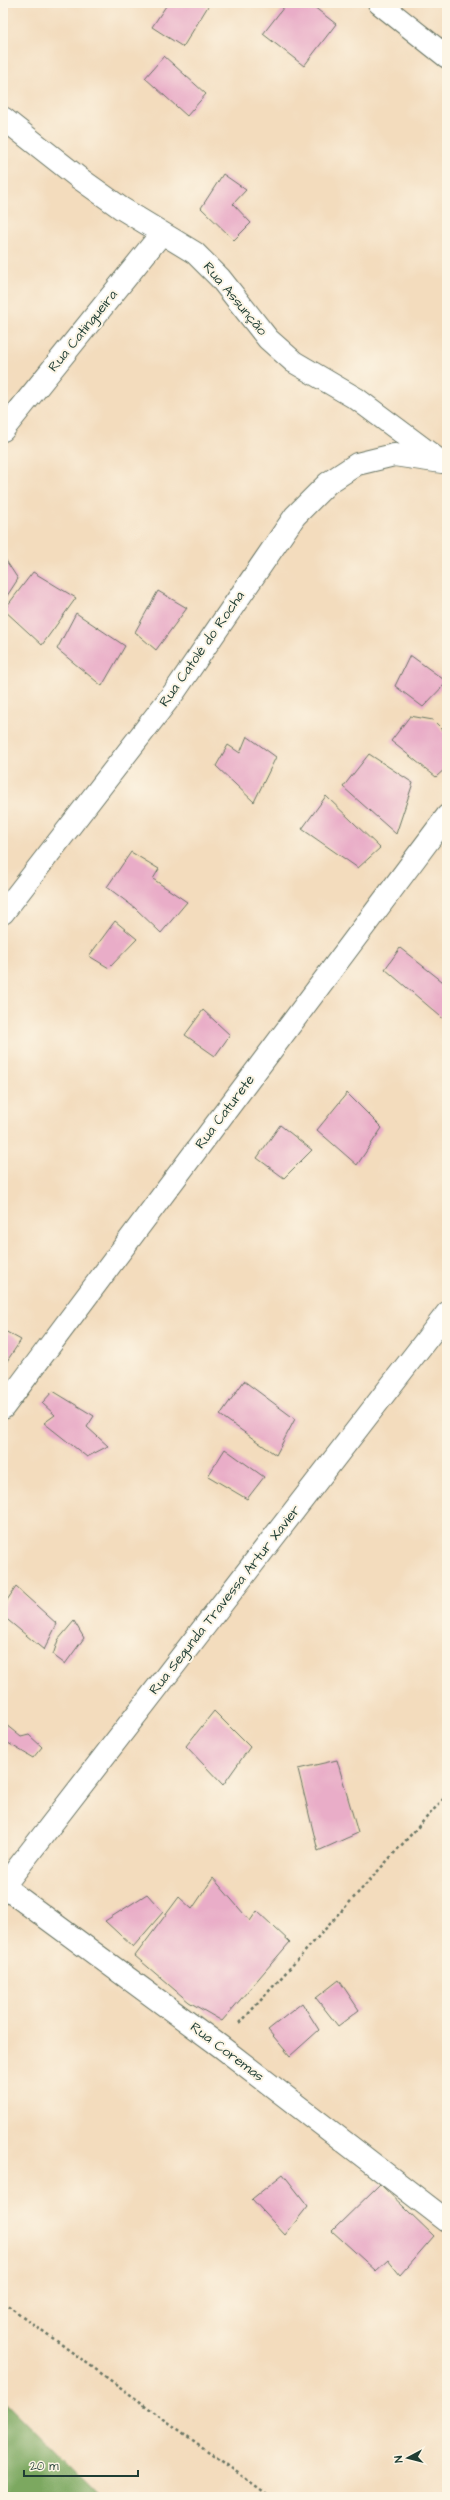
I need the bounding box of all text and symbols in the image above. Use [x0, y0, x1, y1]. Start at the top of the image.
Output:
street label: Rua Assunção [198, 258, 272, 340]
street label: Rua Catingueira [44, 286, 122, 376]
street label: Rua Catolé do Rocha [154, 587, 250, 711]
street label: Rua Caturete [190, 1070, 260, 1153]
street label: Rua Segunda Travessa Artur Xavier [145, 1501, 306, 1699]
street label: Rua Coremas [186, 2018, 268, 2086]
north arrow [388, 2438, 428, 2478]
scale bar [24, 2452, 138, 2478]
text: N [391, 2455, 406, 2463]
text: 20 m [30, 2458, 59, 2475]

